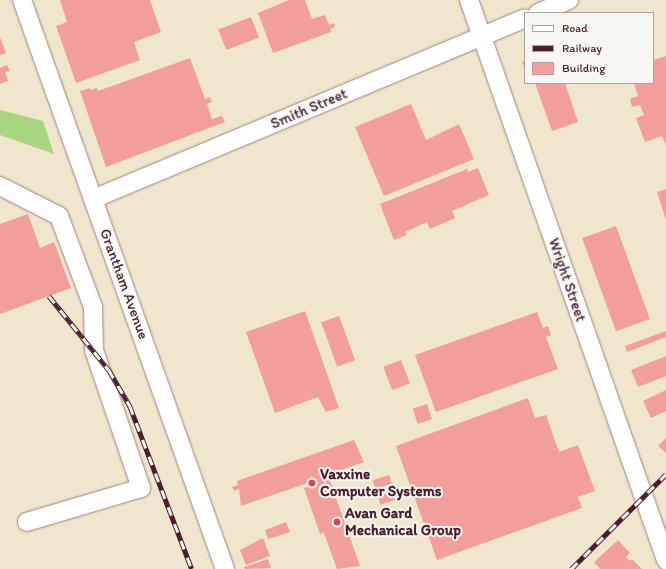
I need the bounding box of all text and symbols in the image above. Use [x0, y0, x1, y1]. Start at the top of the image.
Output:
legend [524, 12, 654, 84]
text: Road [562, 21, 588, 35]
text: Railway [562, 41, 602, 55]
text: Building [562, 61, 605, 75]
street label: Smith Street [268, 85, 350, 133]
street label: Grantham Avenue [96, 227, 152, 341]
street label: Wright Street [544, 236, 590, 324]
place label: Vaxxine Computer Systems [320, 465, 442, 500]
marker: Vaxxine Computer Systems [307, 478, 317, 488]
place label: Avan Gard Mechanical Group [345, 504, 460, 539]
marker: Avan Gard Mechanical Group [332, 517, 342, 527]

